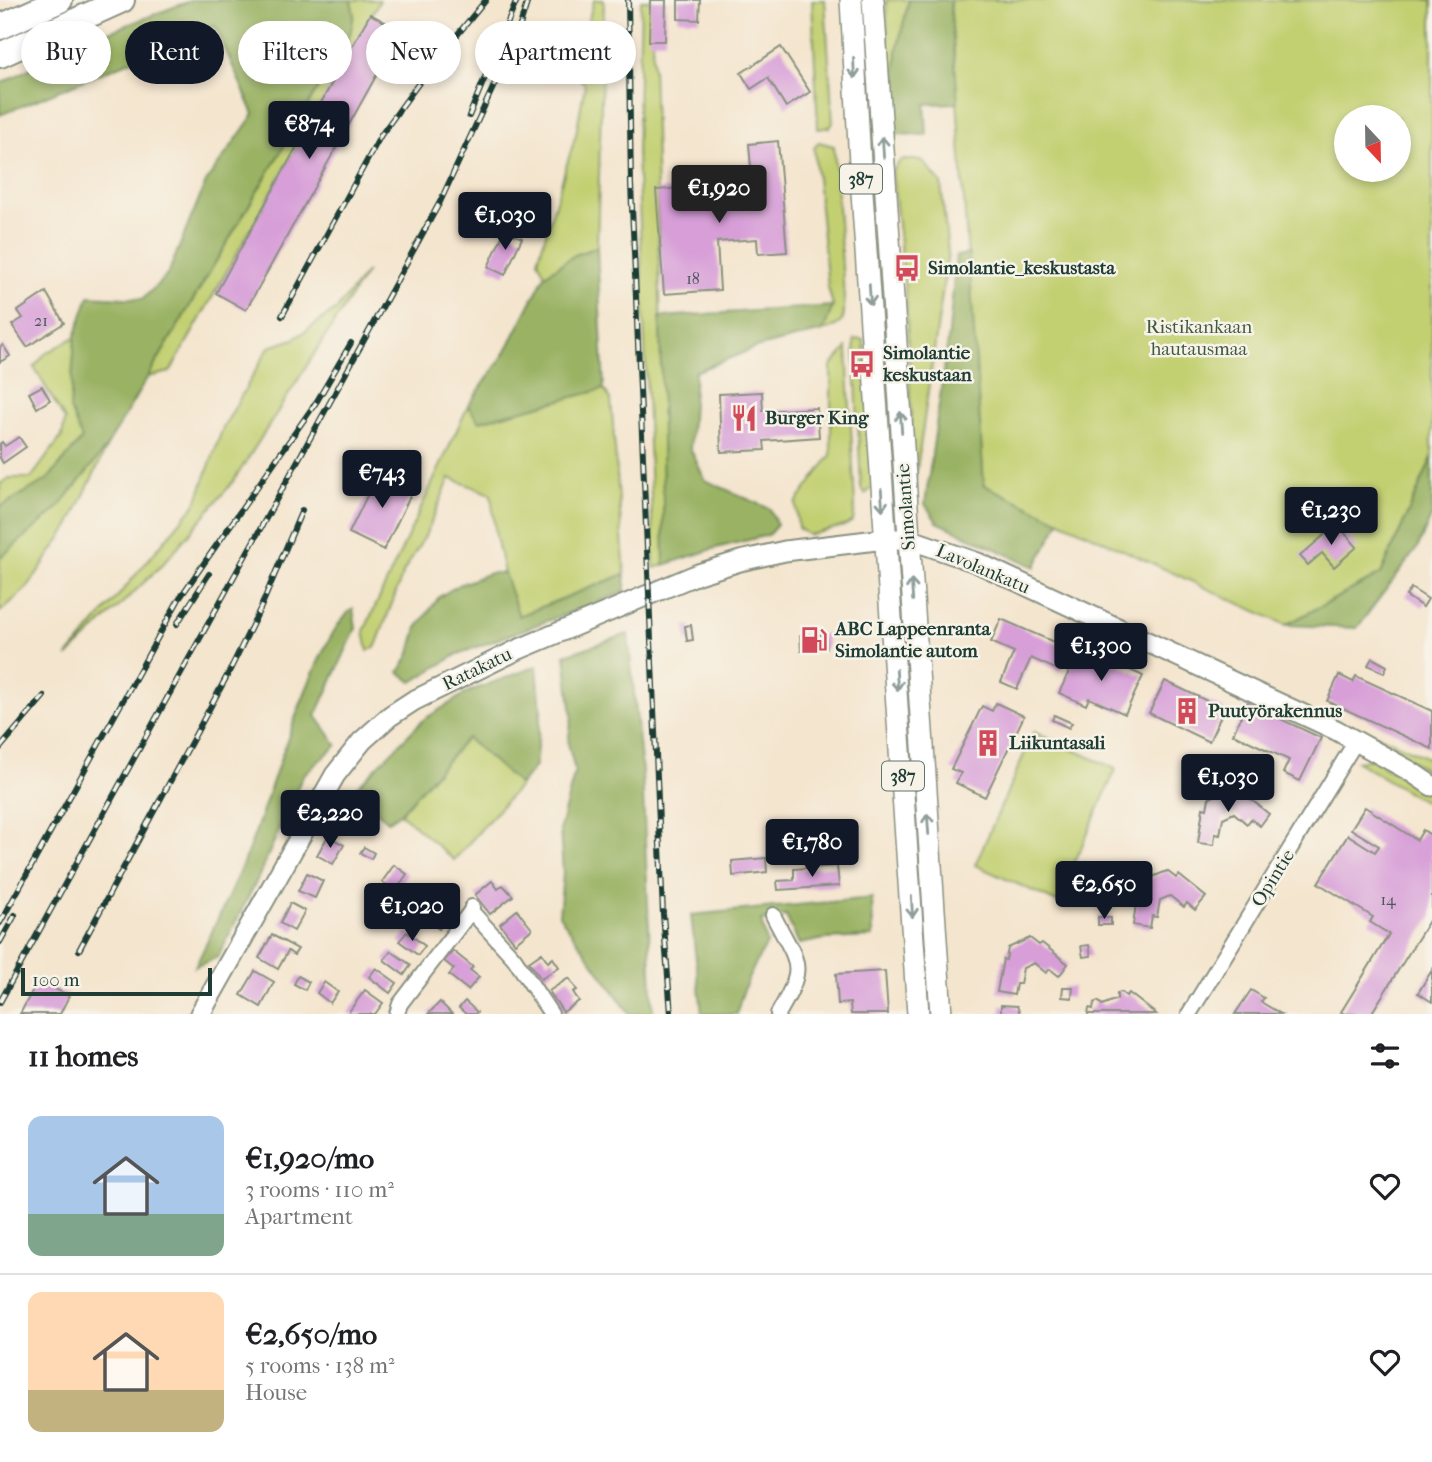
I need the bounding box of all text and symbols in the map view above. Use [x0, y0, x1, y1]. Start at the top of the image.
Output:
chip: Buy [21, 21, 111, 84]
chip: Rent [125, 21, 224, 84]
chip: Filters [238, 21, 352, 84]
chip: New [366, 21, 461, 84]
chip: Apartment [475, 21, 636, 84]
one-way arrow [848, 56, 861, 79]
pin: €874 [268, 102, 350, 161]
north arrow [1334, 105, 1410, 182]
map controls [1334, 105, 1411, 182]
text: €874 [284, 110, 334, 137]
one-way arrow [876, 135, 889, 158]
road number: 387 [840, 164, 882, 194]
pin: €1,920 [662, 166, 776, 225]
text: €1,920 [688, 174, 750, 201]
pin: €1,030 [448, 192, 562, 252]
text: €1,030 [474, 201, 536, 228]
bus stop icon: Simolantie_keskustasta [892, 253, 922, 283]
place label: Simolantie_keskustasta [928, 257, 1117, 279]
house number: 18 [686, 269, 700, 288]
one-way arrow [864, 283, 877, 306]
house number: 21 [34, 311, 48, 330]
park label: Ristikankaan hautausmaa [1146, 316, 1252, 360]
place label: Simolantie keskustaan [882, 342, 973, 386]
bus stop icon: Simolantie keskustaan [847, 349, 877, 379]
restaurant icon: Burger King [729, 403, 759, 433]
place label: Burger King [765, 407, 869, 429]
one-way arrow [894, 411, 907, 434]
pin: €743 [341, 450, 423, 510]
text: €743 [358, 459, 406, 486]
street label: Simolantie [892, 463, 920, 551]
one-way arrow [876, 488, 889, 511]
pin: €1,230 [1274, 488, 1388, 547]
text: €1,230 [1301, 496, 1361, 523]
street label: Lavolankatu [933, 539, 1033, 599]
one-way arrow [905, 579, 918, 602]
place label: ABC Lappeenranta Simolantie autom [834, 618, 992, 662]
pin: €1,300 [1044, 624, 1158, 683]
fuel station icon: ABC Lappeenranta Simolantie autom [799, 625, 829, 655]
text: €1,300 [1070, 632, 1132, 659]
street label: Ratakatu [439, 643, 516, 695]
one-way arrow [891, 669, 904, 691]
building icon: Puutyörakennus [1172, 696, 1202, 726]
place label: Puutyörakennus [1208, 700, 1342, 722]
building icon: Liikuntasali [973, 728, 1003, 758]
place label: Liikuntasali [1009, 732, 1106, 754]
pin: €1,030 [1171, 754, 1285, 814]
road number: 387 [882, 762, 924, 790]
text: €1,030 [1197, 763, 1259, 790]
pin: €2,220 [273, 790, 387, 850]
text: €2,220 [297, 799, 363, 826]
one-way arrow [921, 813, 934, 835]
pin: €1,780 [755, 820, 869, 879]
text: €1,780 [782, 828, 842, 855]
street label: Opintie [1247, 845, 1299, 911]
pin: €2,650 [1047, 862, 1161, 921]
text: €2,650 [1071, 870, 1137, 897]
pin: €1,020 [355, 884, 469, 943]
house number: 14 [1380, 890, 1396, 909]
text: €1,020 [380, 892, 444, 919]
one-way arrow [906, 896, 919, 918]
scale bar [21, 965, 212, 997]
text: 100 m [32, 969, 80, 991]
icon: filters [1366, 1037, 1404, 1075]
text: 11 homes [28, 1039, 138, 1074]
text: €1,920/mo [245, 1141, 374, 1176]
icon: home [84, 1144, 168, 1228]
icon: heart [1366, 1167, 1404, 1205]
text: 3 rooms · 110 m² [245, 1176, 394, 1203]
text: Apartment [245, 1203, 353, 1230]
text: €2,650/mo [245, 1317, 377, 1352]
icon: home [84, 1320, 168, 1404]
icon: heart [1366, 1343, 1404, 1381]
text: 5 rooms · 138 m² [245, 1352, 395, 1379]
text: House [245, 1379, 307, 1406]

